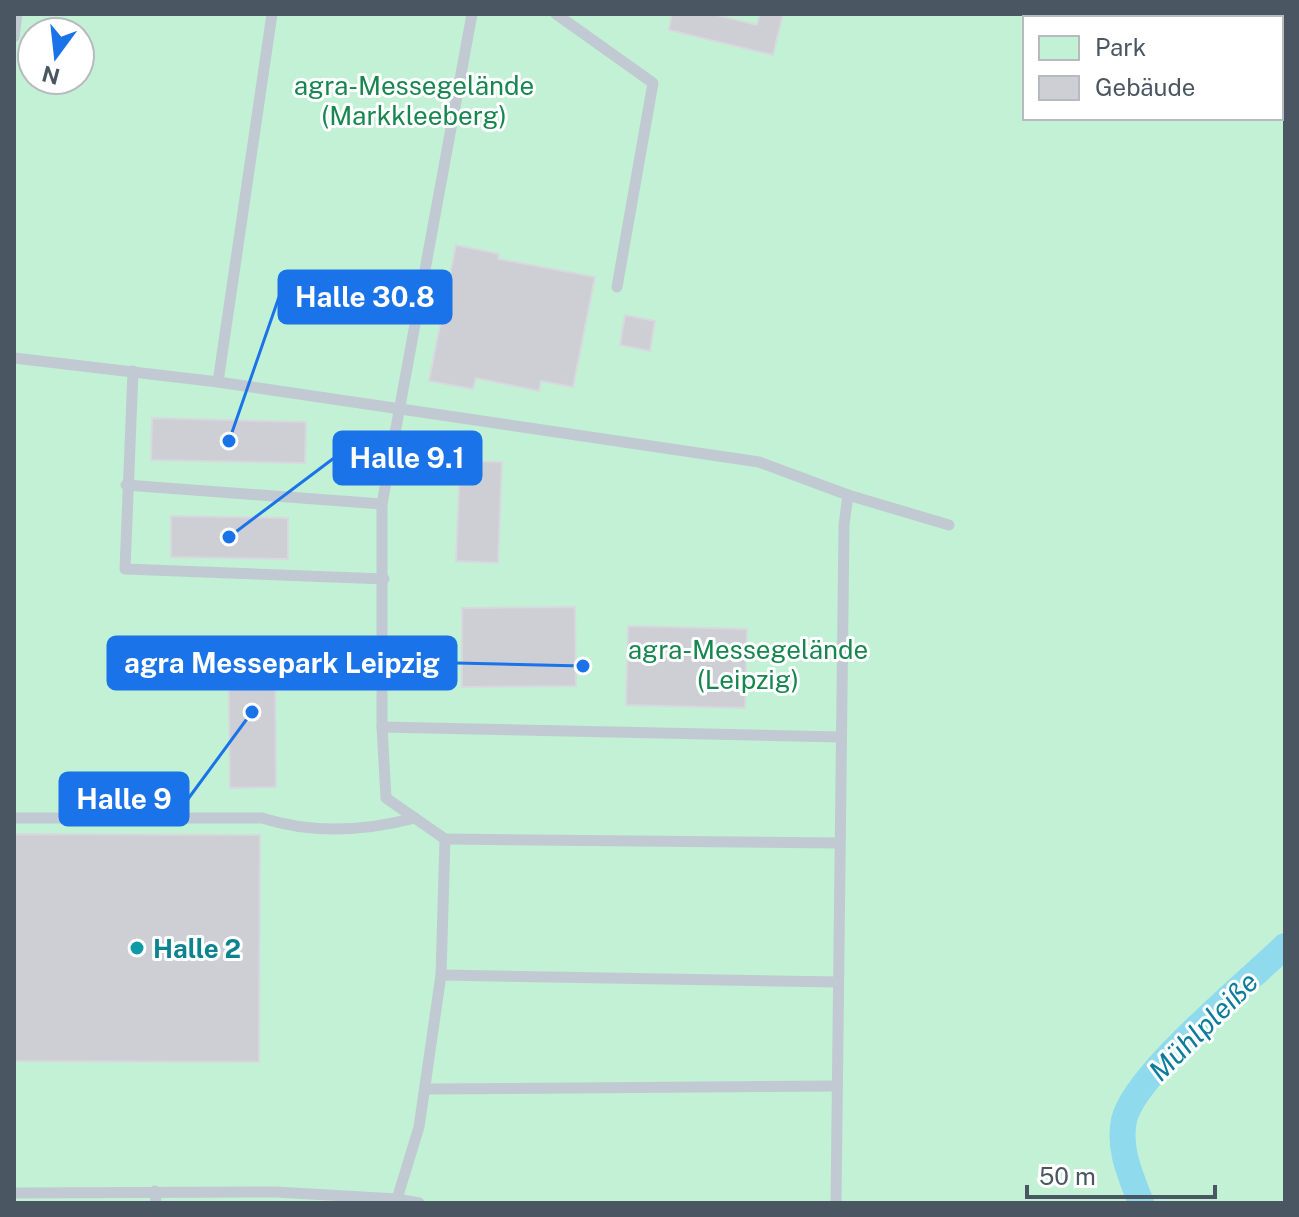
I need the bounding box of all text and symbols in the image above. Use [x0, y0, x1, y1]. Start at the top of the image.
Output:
north arrow [16, 16, 96, 96]
legend [1023, 16, 1283, 120]
text: Park [1095, 33, 1146, 61]
text: N [39, 61, 63, 90]
park label: agra-Messegelände (Markkleeberg) [294, 70, 534, 131]
text: Gebäude [1095, 73, 1195, 101]
callout: Halle 30.8 [279, 271, 451, 323]
text: Halle 30.8 [295, 280, 435, 313]
callout: Halle 9.1 [334, 432, 481, 484]
text: Halle 9.1 [350, 441, 464, 474]
park label: agra-Messegelände (Leipzig) [628, 634, 868, 695]
callout: agra Messepark Leipzig [108, 637, 456, 689]
text: agra Messepark Leipzig [124, 646, 440, 679]
callout: Halle 9 [60, 773, 188, 825]
text: Halle 9 [76, 782, 172, 815]
place label: Halle 2 [153, 933, 241, 964]
marker: Halle 2 [128, 939, 146, 957]
water label: Mühlpleiße [1142, 965, 1264, 1087]
scale bar [1027, 1149, 1215, 1199]
text: 50 m [1039, 1162, 1096, 1190]

